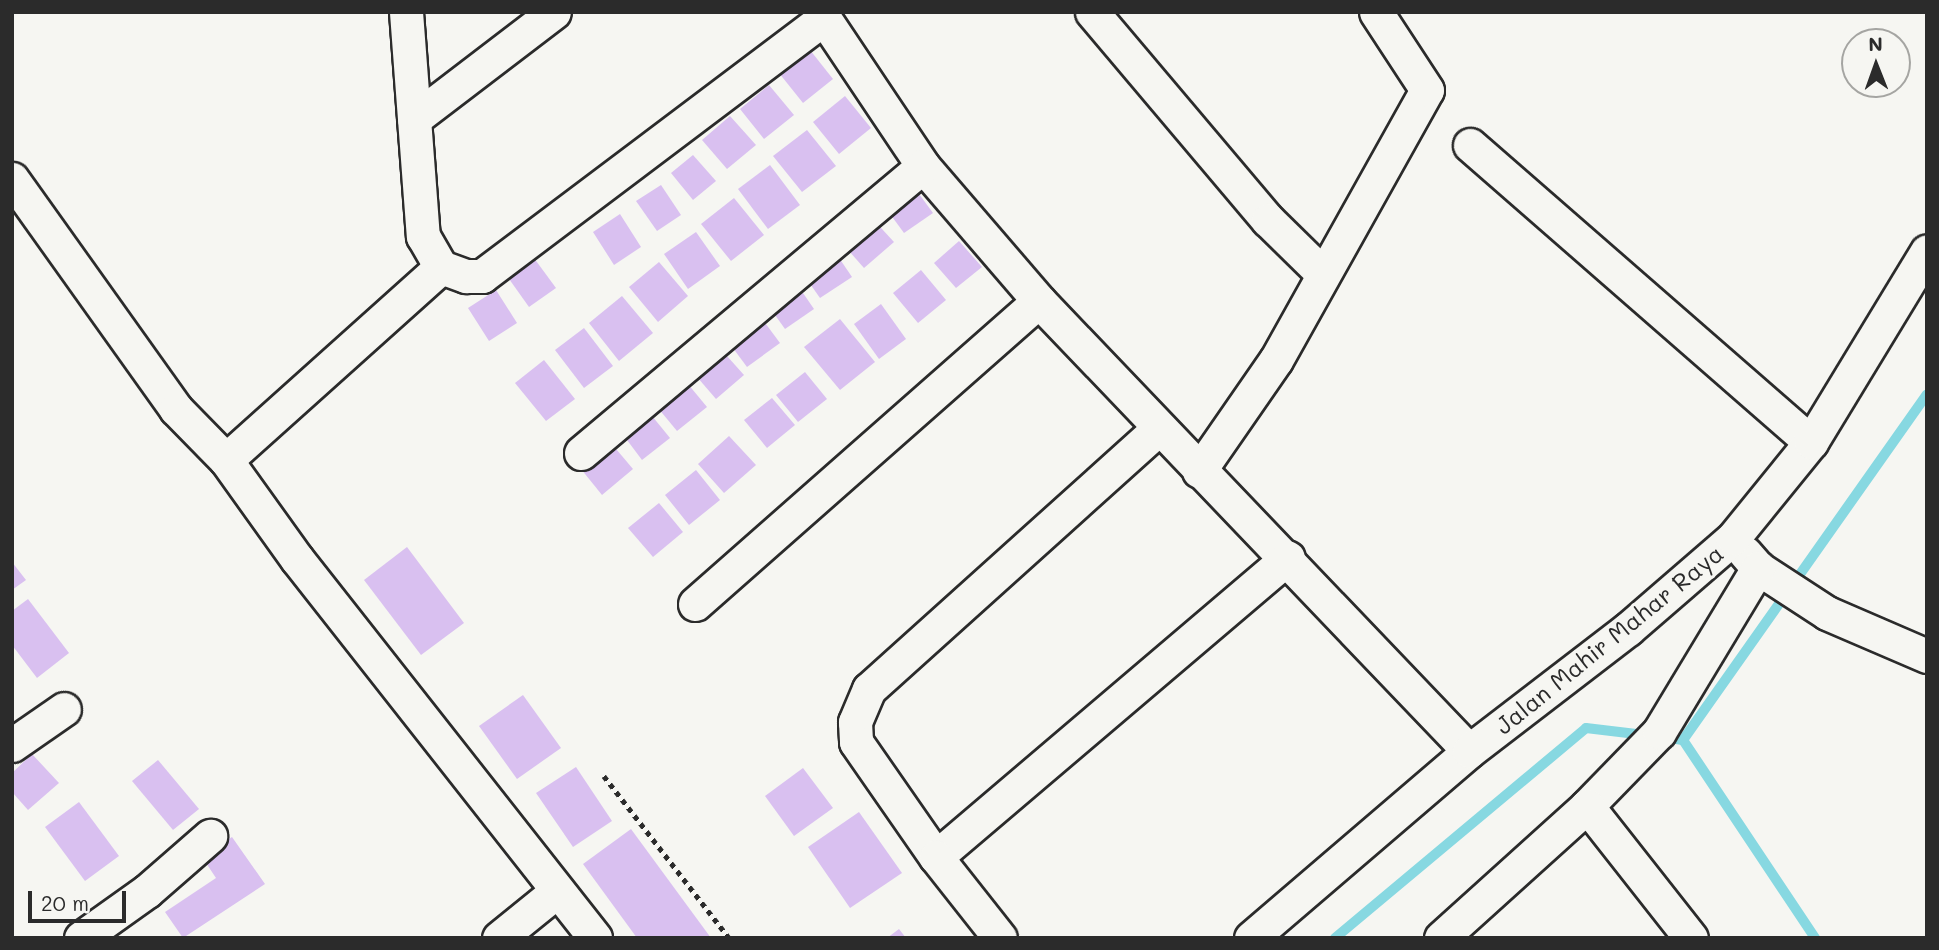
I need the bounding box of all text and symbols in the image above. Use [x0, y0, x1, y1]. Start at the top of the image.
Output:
north arrow [1841, 28, 1911, 98]
text: N [1868, 31, 1883, 56]
street label: Jalan Mahir Mahar Raya [1489, 538, 1729, 740]
scale bar [32, 876, 130, 920]
text: 20 m [41, 889, 89, 916]

